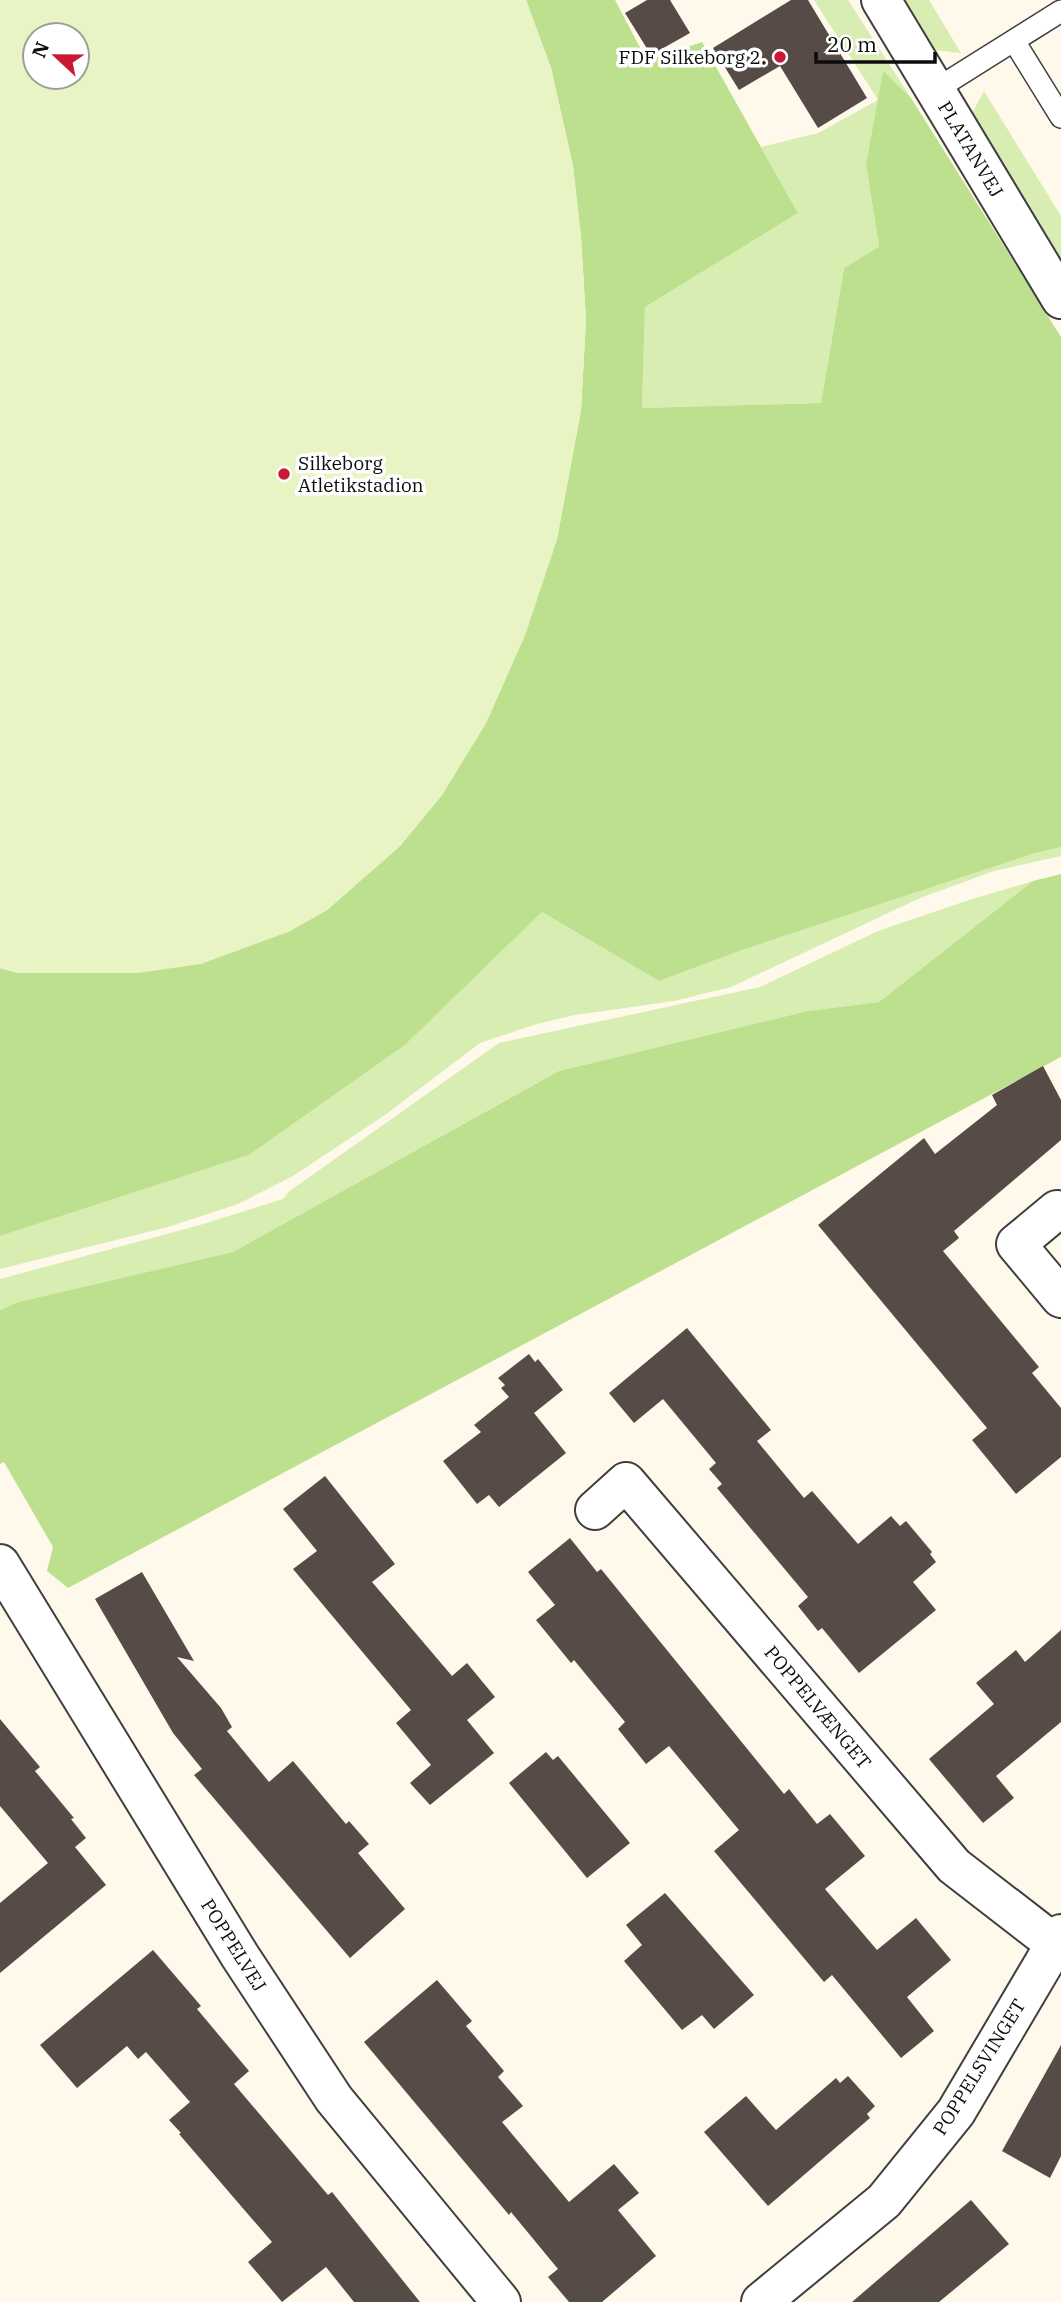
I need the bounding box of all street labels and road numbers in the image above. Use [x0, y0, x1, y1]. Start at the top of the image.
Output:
street label: PLATANVEJ [933, 97, 1009, 201]
street label: POPPELVÆNGET [759, 1640, 877, 1774]
street label: POPPELVEJ [196, 1894, 272, 1996]
street label: POPPELSVINGET [927, 1994, 1031, 2140]

